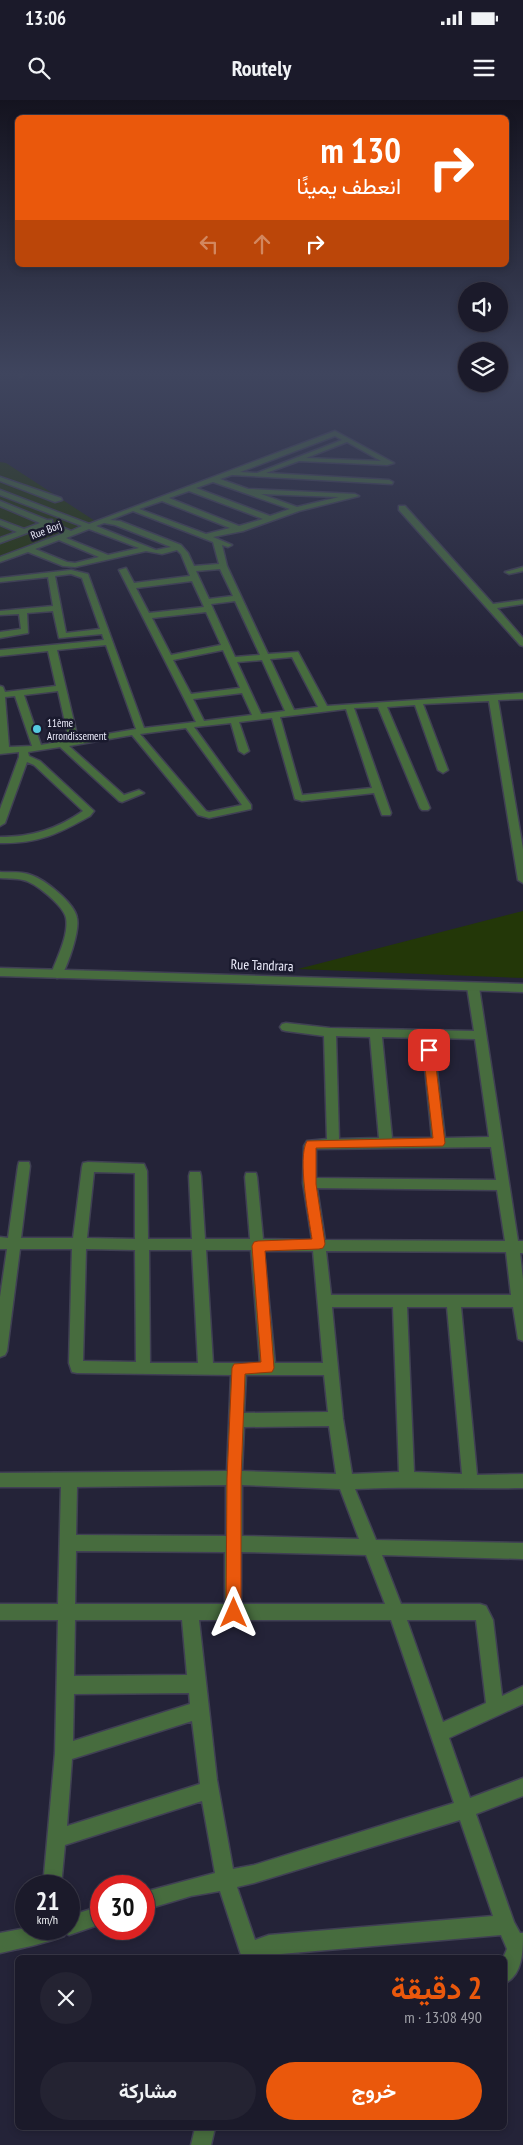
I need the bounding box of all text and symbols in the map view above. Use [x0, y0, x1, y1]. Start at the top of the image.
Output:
text: 13:06 [25, 6, 66, 30]
icon: search [25, 54, 53, 82]
text: Routely [232, 54, 291, 82]
icon: menu [470, 54, 498, 82]
text: 130 m [320, 127, 401, 173]
icon: right [419, 135, 484, 200]
text: انعطف يمينًا [296, 172, 401, 200]
icon: left [195, 230, 223, 258]
icon: ahead [248, 230, 276, 258]
icon: right [301, 230, 329, 258]
map controls [458, 282, 508, 392]
button: sound [458, 282, 508, 332]
button: layers [458, 342, 508, 392]
street label: Rue Borj [28, 518, 64, 542]
place label: 11ème Arrondissement [47, 716, 107, 743]
marker: 11ème Arrondissement [31, 723, 43, 735]
street label: Rue Tandrara [230, 955, 294, 975]
pin [408, 1029, 450, 1071]
icon: arrive [415, 1036, 443, 1064]
position arrow [207, 1586, 259, 1638]
speed limit sign: 30 [90, 1875, 155, 1940]
text: 21 [36, 1885, 59, 1917]
text: km/h [37, 1912, 58, 1927]
text: 2 دقيقة [391, 1968, 482, 2007]
button: close [40, 1972, 92, 2024]
text: 490 m · 13:08 [404, 2007, 482, 2027]
button: مشاركة [40, 2062, 256, 2120]
button: خروج [266, 2062, 482, 2120]

